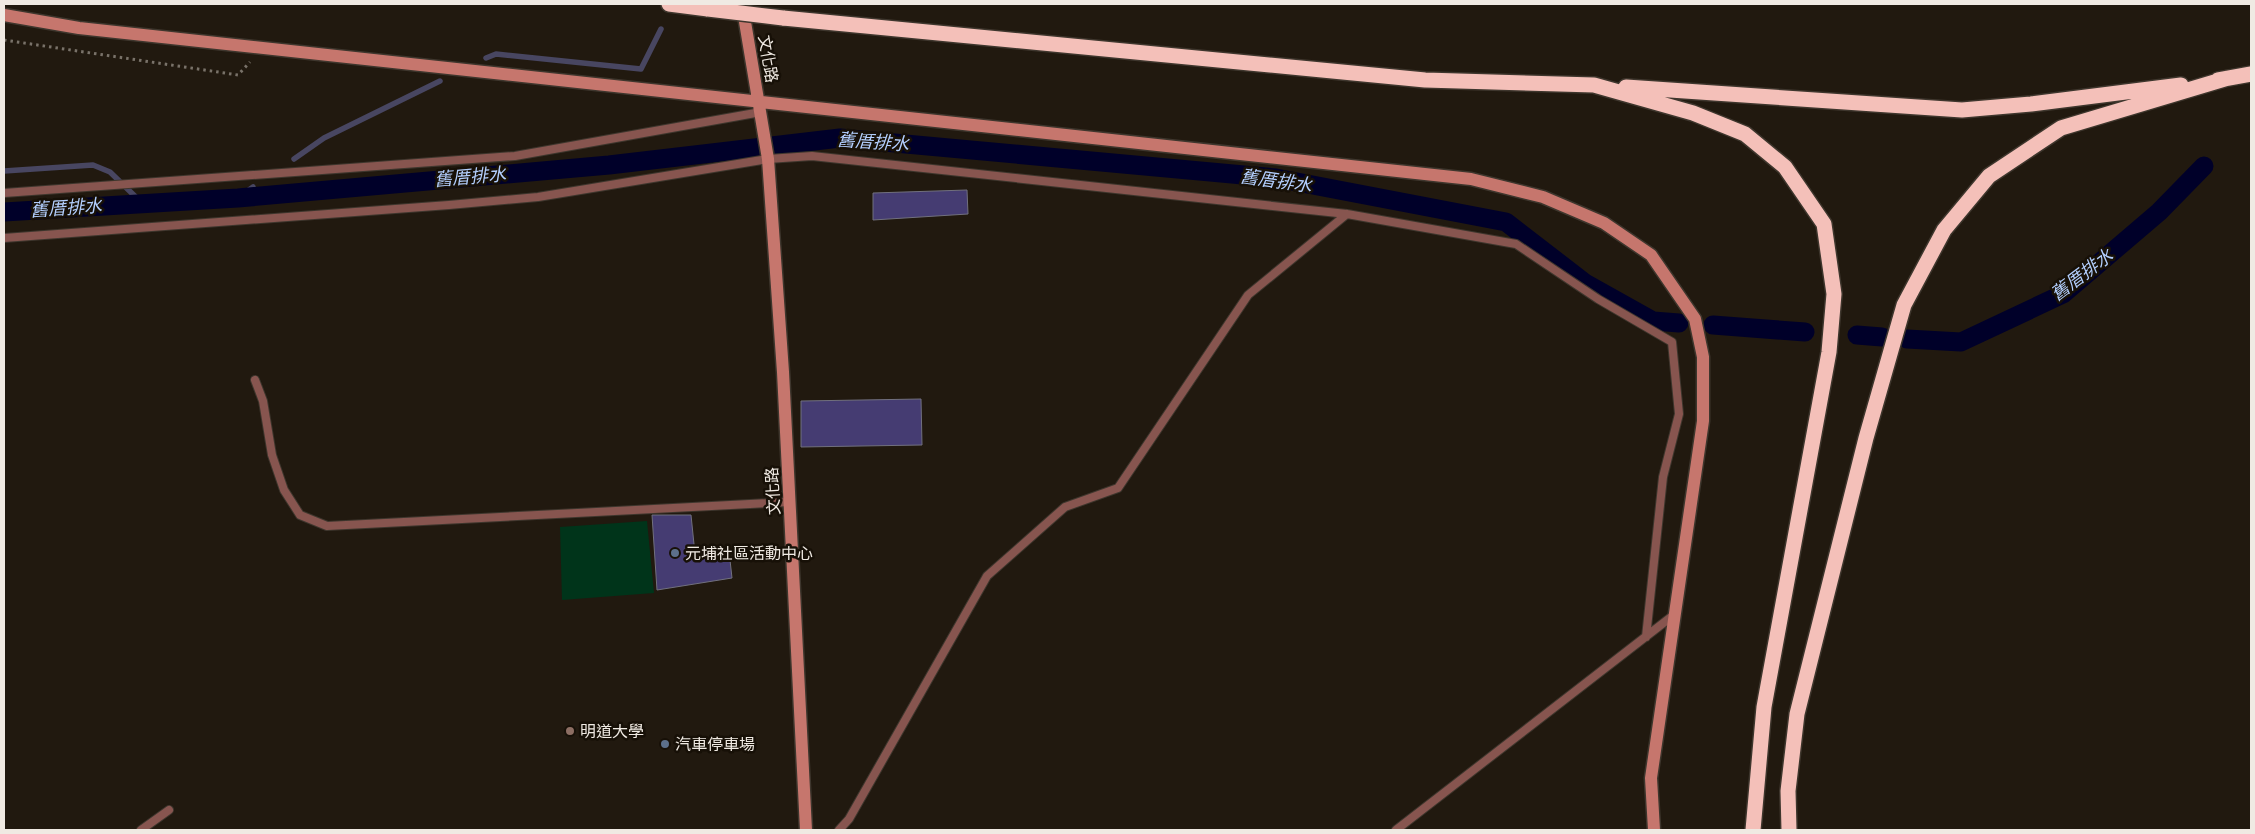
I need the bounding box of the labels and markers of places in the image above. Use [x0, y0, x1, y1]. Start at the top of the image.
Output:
place label: 元埔社區活動中心 [685, 544, 813, 563]
marker: 元埔社區活動中心 [669, 547, 681, 559]
place label: 明道大學 [580, 722, 644, 741]
marker: 明道大學 [564, 725, 576, 737]
place label: 汽車停車場 [675, 735, 755, 754]
marker: 汽車停車場 [659, 738, 671, 750]

